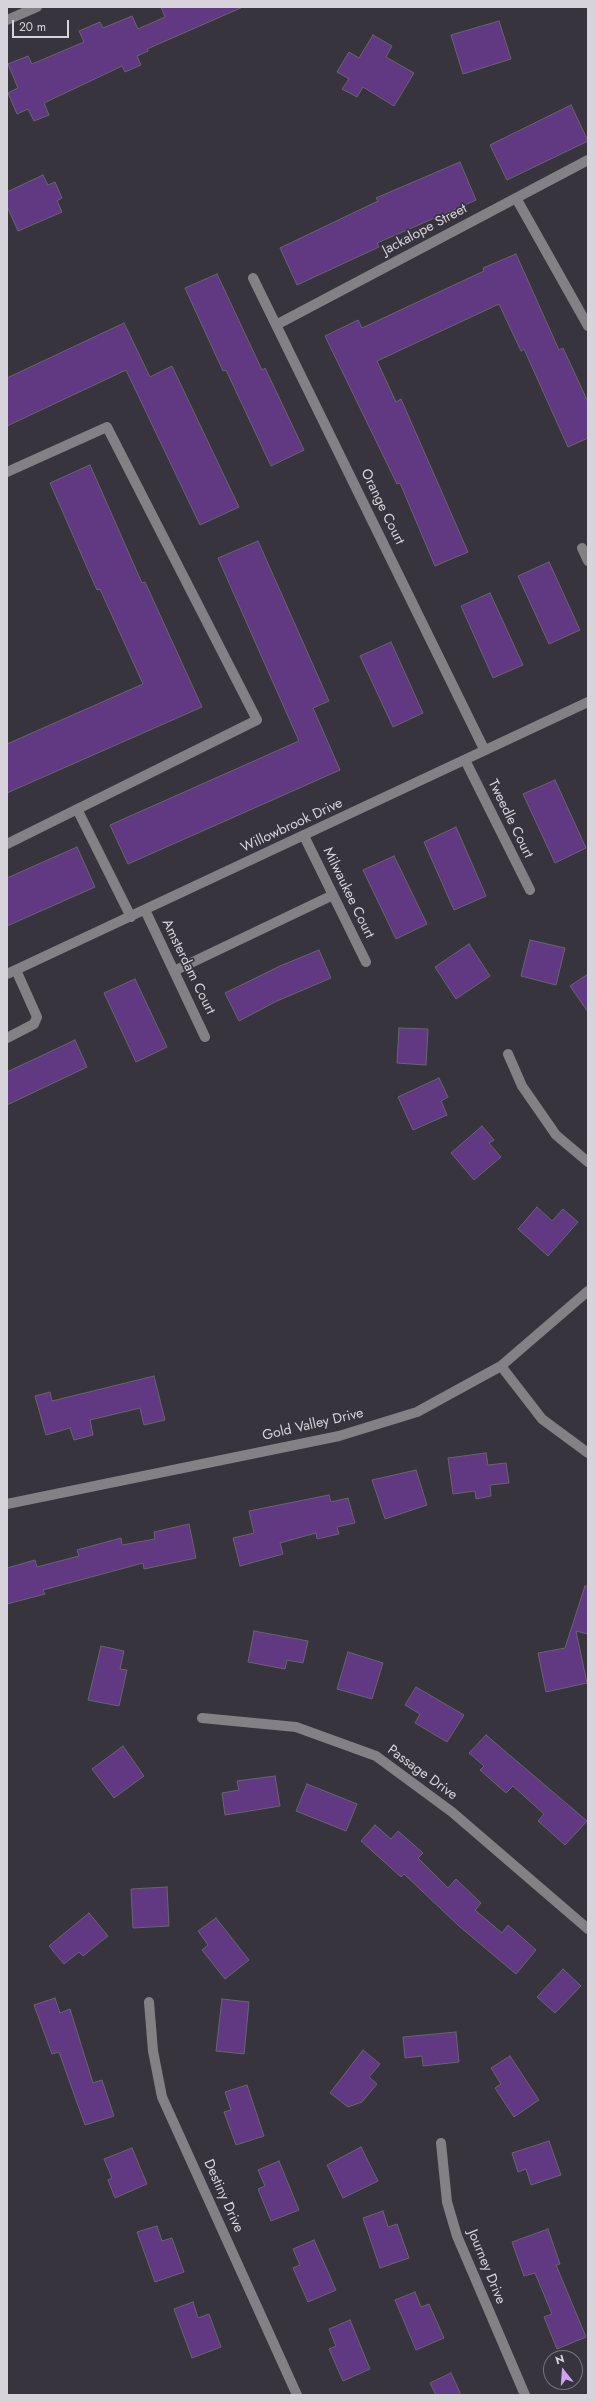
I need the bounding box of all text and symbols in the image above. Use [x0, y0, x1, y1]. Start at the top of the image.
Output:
scale bar [14, 12, 71, 38]
text: 20 m [19, 18, 46, 36]
street label: Jackalope Street [380, 201, 470, 259]
street label: Orange Court [356, 466, 408, 548]
street label: Tweedle Court [484, 777, 536, 861]
street label: Willowbrook Drive [238, 795, 346, 857]
street label: Milwaukee Court [319, 845, 377, 941]
street label: Amsterdam Court [158, 917, 218, 1017]
street label: Gold Valley Drive [261, 1405, 365, 1445]
street label: Passage Drive [384, 1742, 460, 1804]
street label: Destiny Drive [199, 2157, 247, 2235]
street label: Journey Drive [463, 2227, 509, 2307]
north arrow [543, 2350, 583, 2390]
text: N [553, 2351, 566, 2368]

